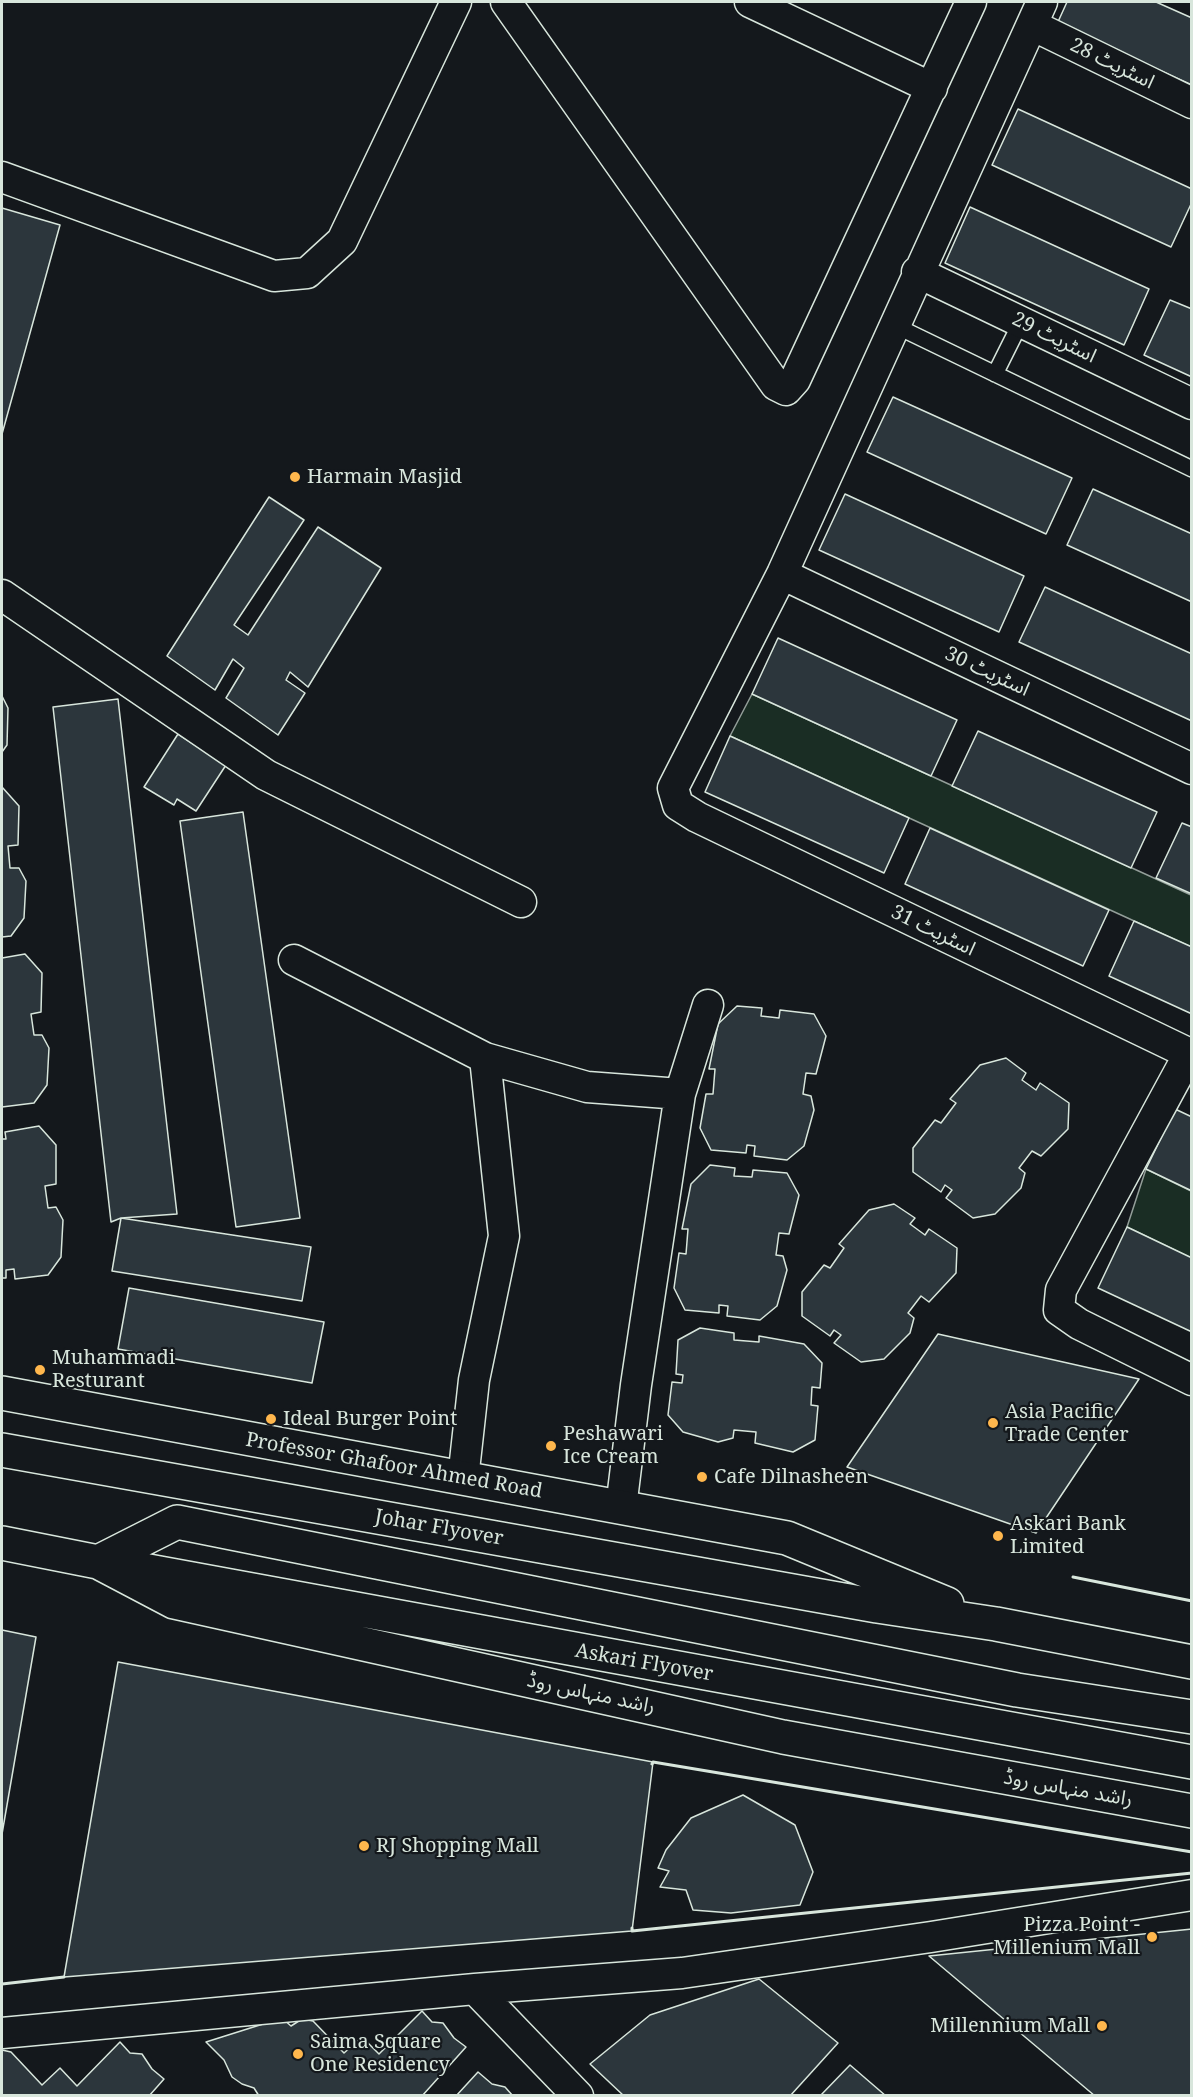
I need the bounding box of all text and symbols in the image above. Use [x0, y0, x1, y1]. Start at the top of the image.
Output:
street label: اسٹریٹ 28 [1066, 33, 1158, 95]
street label: اسٹریٹ 29 [1008, 307, 1100, 369]
place label: Harmain Masjid [307, 465, 462, 489]
marker: Harmain Masjid [288, 470, 302, 484]
street label: اسٹریٹ 30 [941, 642, 1033, 702]
street label: اسٹریٹ 31 [887, 900, 979, 962]
place label: Muhammadi Resturant [52, 1346, 175, 1393]
marker: Muhammadi Resturant [33, 1363, 47, 1377]
place label: Asia Pacific Trade Center [1005, 1400, 1129, 1447]
place label: Ideal Burger Point [283, 1407, 457, 1431]
marker: Ideal Burger Point [264, 1412, 278, 1426]
marker: Asia Pacific Trade Center [986, 1416, 1000, 1430]
place label: Peshawari Ice Cream [563, 1422, 663, 1469]
street label: Professor Ghafoor Ahmed Road [244, 1428, 544, 1504]
marker: Peshawari Ice Cream [544, 1439, 558, 1453]
place label: Cafe Dilnasheen [714, 1465, 868, 1489]
marker: Cafe Dilnasheen [695, 1470, 709, 1484]
street label: Johar Flyover [373, 1505, 505, 1551]
place label: Askari Bank Limited [1010, 1512, 1126, 1559]
marker: Askari Bank Limited [991, 1529, 1005, 1543]
street label: Askari Flyover [573, 1639, 715, 1687]
street label: راشد منہاس روڈ [525, 1669, 657, 1719]
street label: راشد منہاس روڈ [1002, 1766, 1134, 1812]
place label: RJ Shopping Mall [376, 1834, 539, 1858]
marker: RJ Shopping Mall [357, 1839, 371, 1853]
place label: Pizza Point - Millenium Mall [993, 1913, 1140, 1960]
marker: Pizza Point - Millenium Mall [1145, 1930, 1159, 1944]
place label: Millennium Mall [930, 2014, 1090, 2038]
marker: Millennium Mall [1095, 2019, 1109, 2033]
place label: Saima Square One Residency [310, 2030, 450, 2077]
marker: Saima Square One Residency [291, 2047, 305, 2061]

